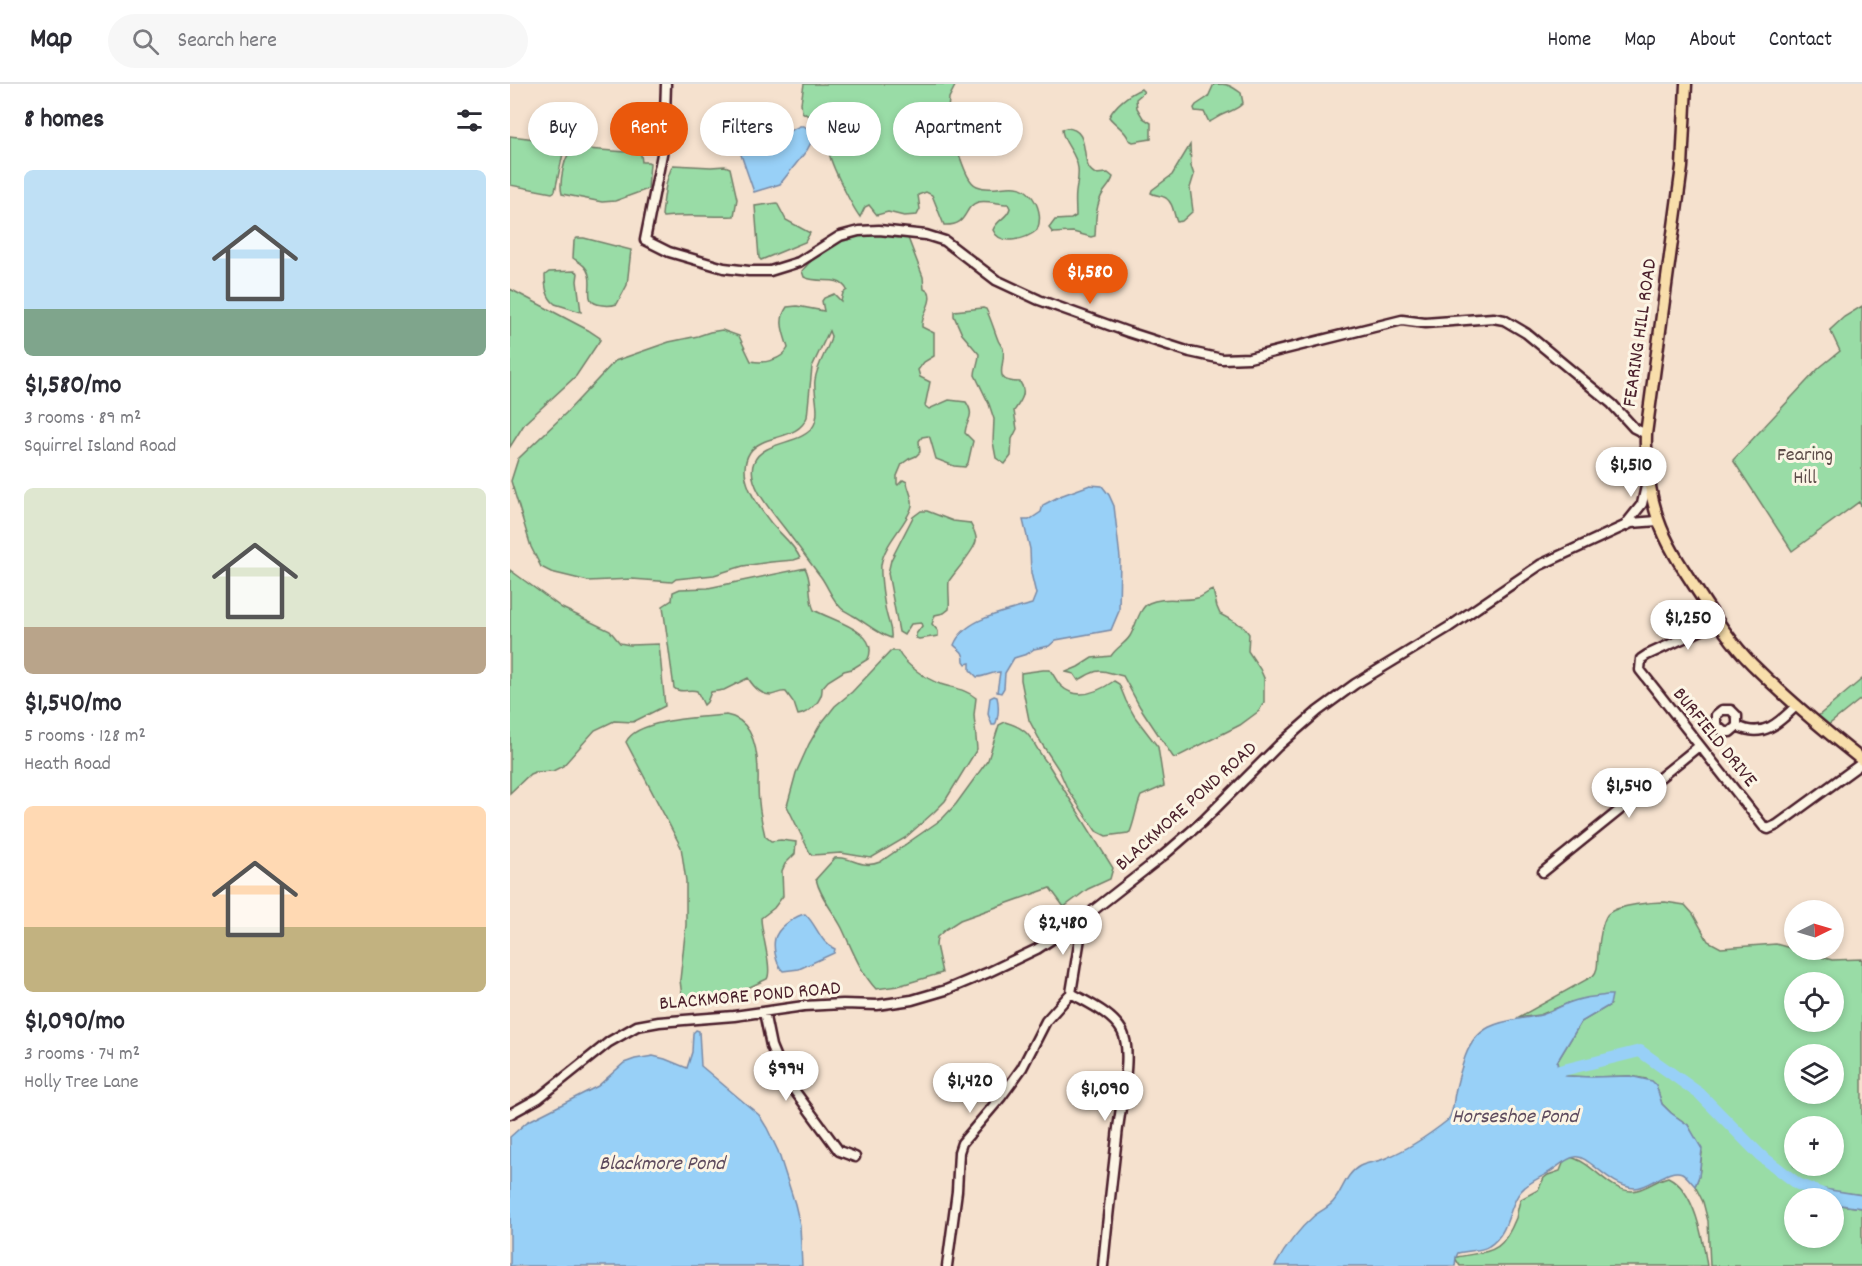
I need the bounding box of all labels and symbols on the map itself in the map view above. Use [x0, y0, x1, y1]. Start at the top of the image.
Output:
pin: $1,580 [1041, 254, 1139, 305]
street label: FEARING HILL ROAD [1617, 257, 1665, 409]
park label: Fearing Hill [1777, 442, 1833, 493]
pin: $1,510 [1582, 447, 1680, 498]
pin: $1,250 [1639, 600, 1737, 651]
street label: BURFIELD DRIVE [1665, 682, 1763, 794]
street label: BLACKMORE POND ROAD [1110, 736, 1264, 878]
pin: $1,540 [1580, 768, 1678, 819]
north arrow [1784, 900, 1844, 960]
pin: $2,480 [1014, 905, 1112, 956]
street label: BLACKMORE POND ROAD [658, 975, 842, 1019]
pin: $994 [750, 1051, 822, 1102]
pin: $1,420 [921, 1063, 1019, 1114]
pin: $1,090 [1056, 1071, 1154, 1122]
water label: Horseshoe Pond [1452, 1103, 1581, 1133]
water label: Blackmore Pond [599, 1150, 728, 1180]

